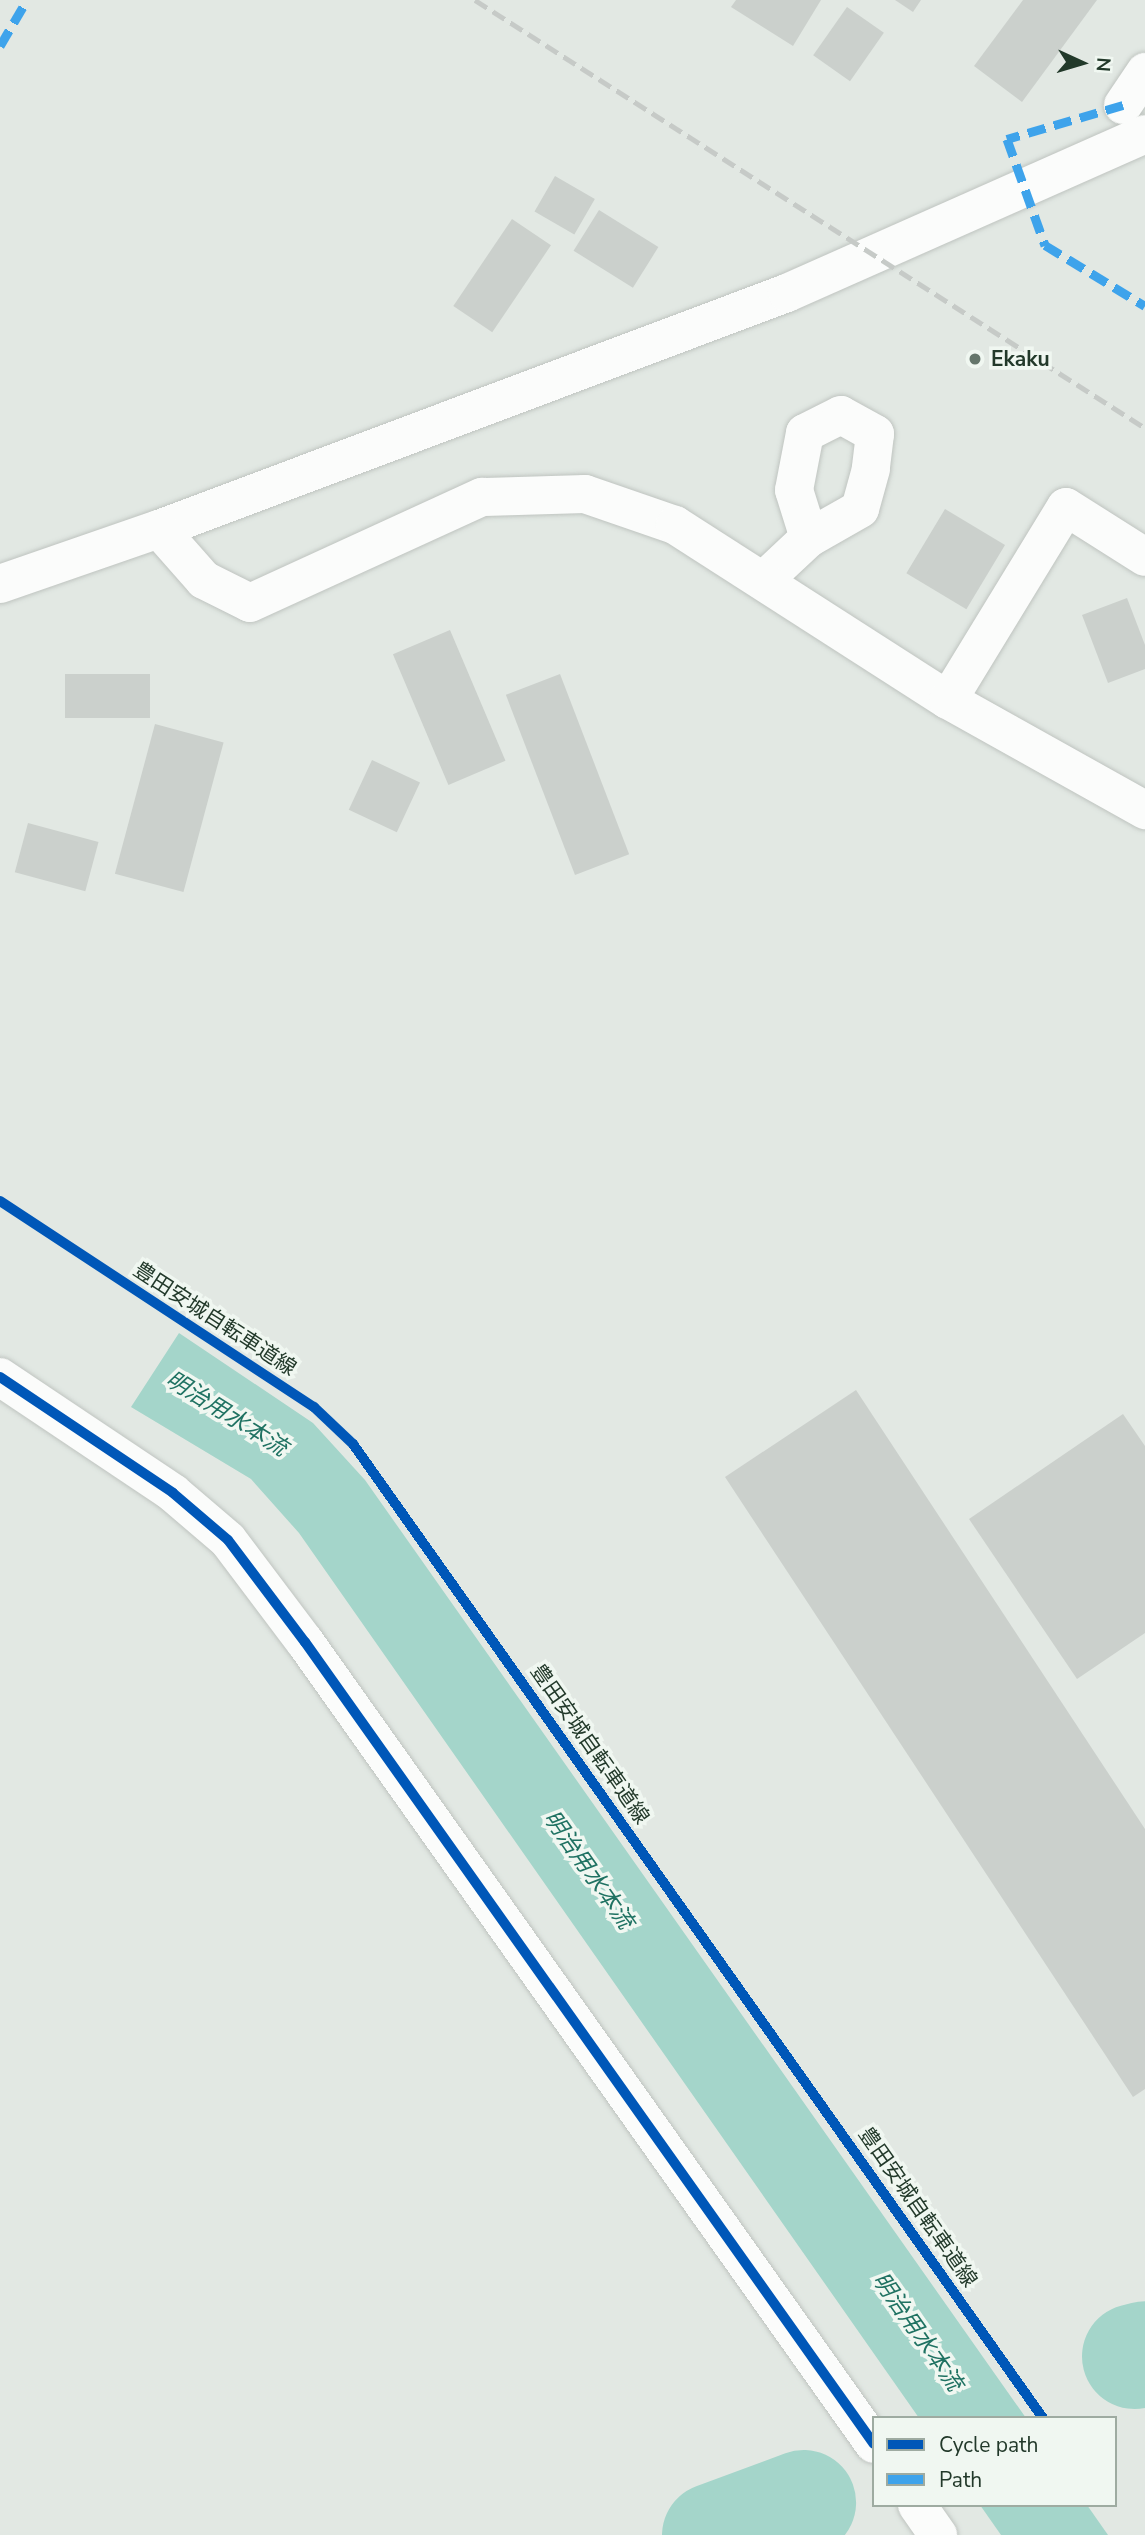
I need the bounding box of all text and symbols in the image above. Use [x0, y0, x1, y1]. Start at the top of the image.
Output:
north arrow [1047, 28, 1117, 98]
text: N [1089, 56, 1116, 72]
place label: Ekaku [991, 346, 1050, 372]
marker: Ekaku [965, 349, 985, 369]
street label: 豊田安城自転車道線 [129, 1257, 301, 1381]
water label: 明治用水本流 [160, 1366, 292, 1462]
street label: 豊田安城自転車道線 [525, 1659, 655, 1829]
water label: 明治用水本流 [537, 1806, 639, 1934]
street label: 豊田安城自転車道線 [853, 2122, 983, 2292]
water label: 明治用水本流 [866, 2268, 968, 2396]
legend [872, 2416, 1117, 2507]
text: Cycle path [939, 2431, 1038, 2459]
text: Path [939, 2466, 982, 2494]

